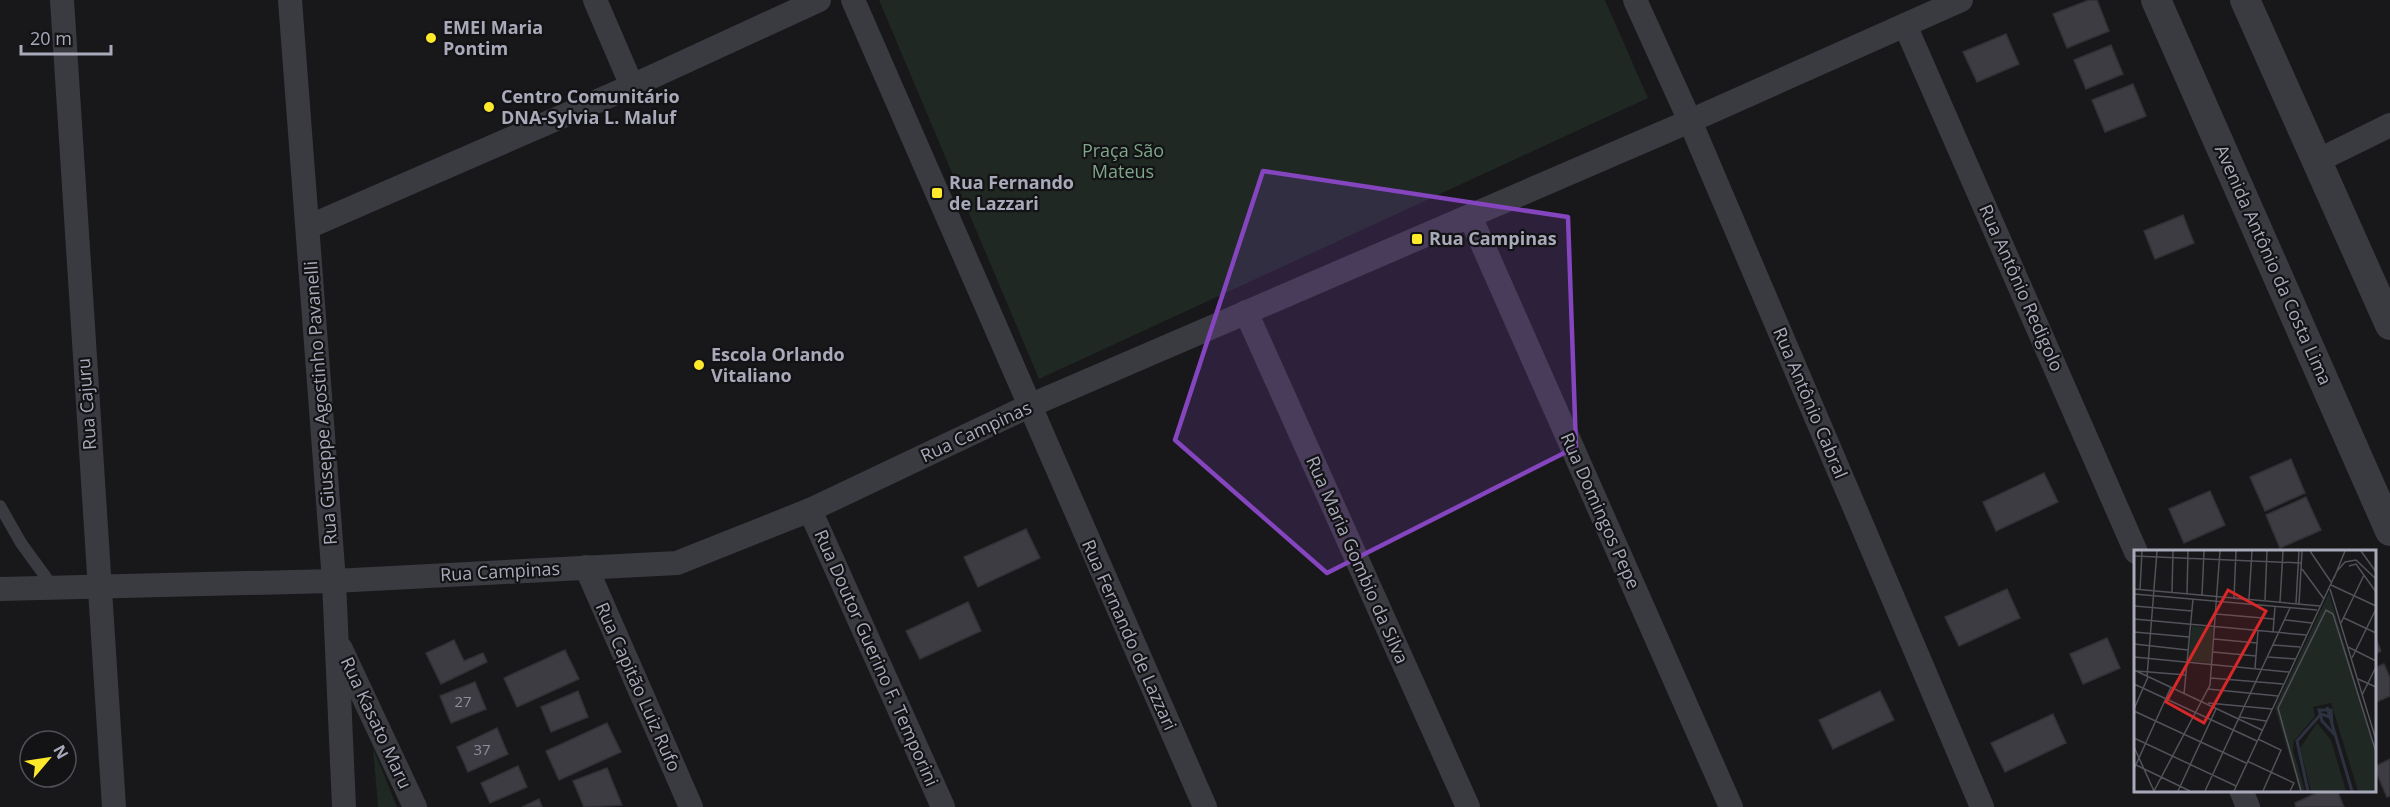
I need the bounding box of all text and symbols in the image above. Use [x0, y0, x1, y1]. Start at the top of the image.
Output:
place label: EMEI Maria Pontim [443, 15, 543, 60]
scale bar [21, 18, 111, 56]
text: 20 m [30, 26, 72, 50]
marker: EMEI Maria Pontim [424, 31, 438, 45]
place label: Centro Comunitário DNA-Sylvia L. Maluf [501, 84, 680, 129]
marker: Centro Comunitário DNA-Sylvia L. Maluf [482, 100, 496, 114]
park label: Praça São Mateus [1082, 138, 1164, 183]
street label: Avenida Antônio da Costa Lima [2210, 141, 2338, 389]
place label: Rua Fernando de Lazzari [949, 170, 1074, 215]
marker: Rua Fernando de Lazzari [930, 186, 944, 200]
street label: Rua Antônio Redigolo [1974, 200, 2070, 375]
place label: Rua Campinas [1429, 226, 1557, 250]
marker: Rua Campinas [1410, 232, 1424, 246]
street label: Rua Giuseppe Agostinho Pavanelli [298, 260, 342, 546]
street label: Rua Antônio Cabral [1768, 323, 1854, 482]
place label: Escola Orlando Vitaliano [711, 342, 845, 387]
street label: Rua Cajuru [71, 357, 101, 451]
marker: Escola Orlando Vitaliano [692, 358, 706, 372]
street label: Rua Campinas [916, 395, 1035, 467]
street label: Rua Domingos Pepe [1556, 429, 1646, 593]
street label: Rua Maria Gombio da Silva [1301, 452, 1415, 667]
street label: Rua Doutor Guerino F. Temporini [809, 526, 944, 790]
street label: Rua Fernando de Lazzari [1077, 536, 1183, 734]
inset map [2134, 550, 2375, 792]
street label: Rua Campinas [439, 556, 561, 586]
street label: Rua Capitão Luiz Rufo [591, 598, 687, 775]
street label: Rua Kasato Maru [336, 653, 418, 792]
house number: 27 [454, 691, 472, 711]
north arrow [18, 729, 78, 789]
house number: 37 [473, 739, 491, 759]
text: N [48, 741, 74, 763]

